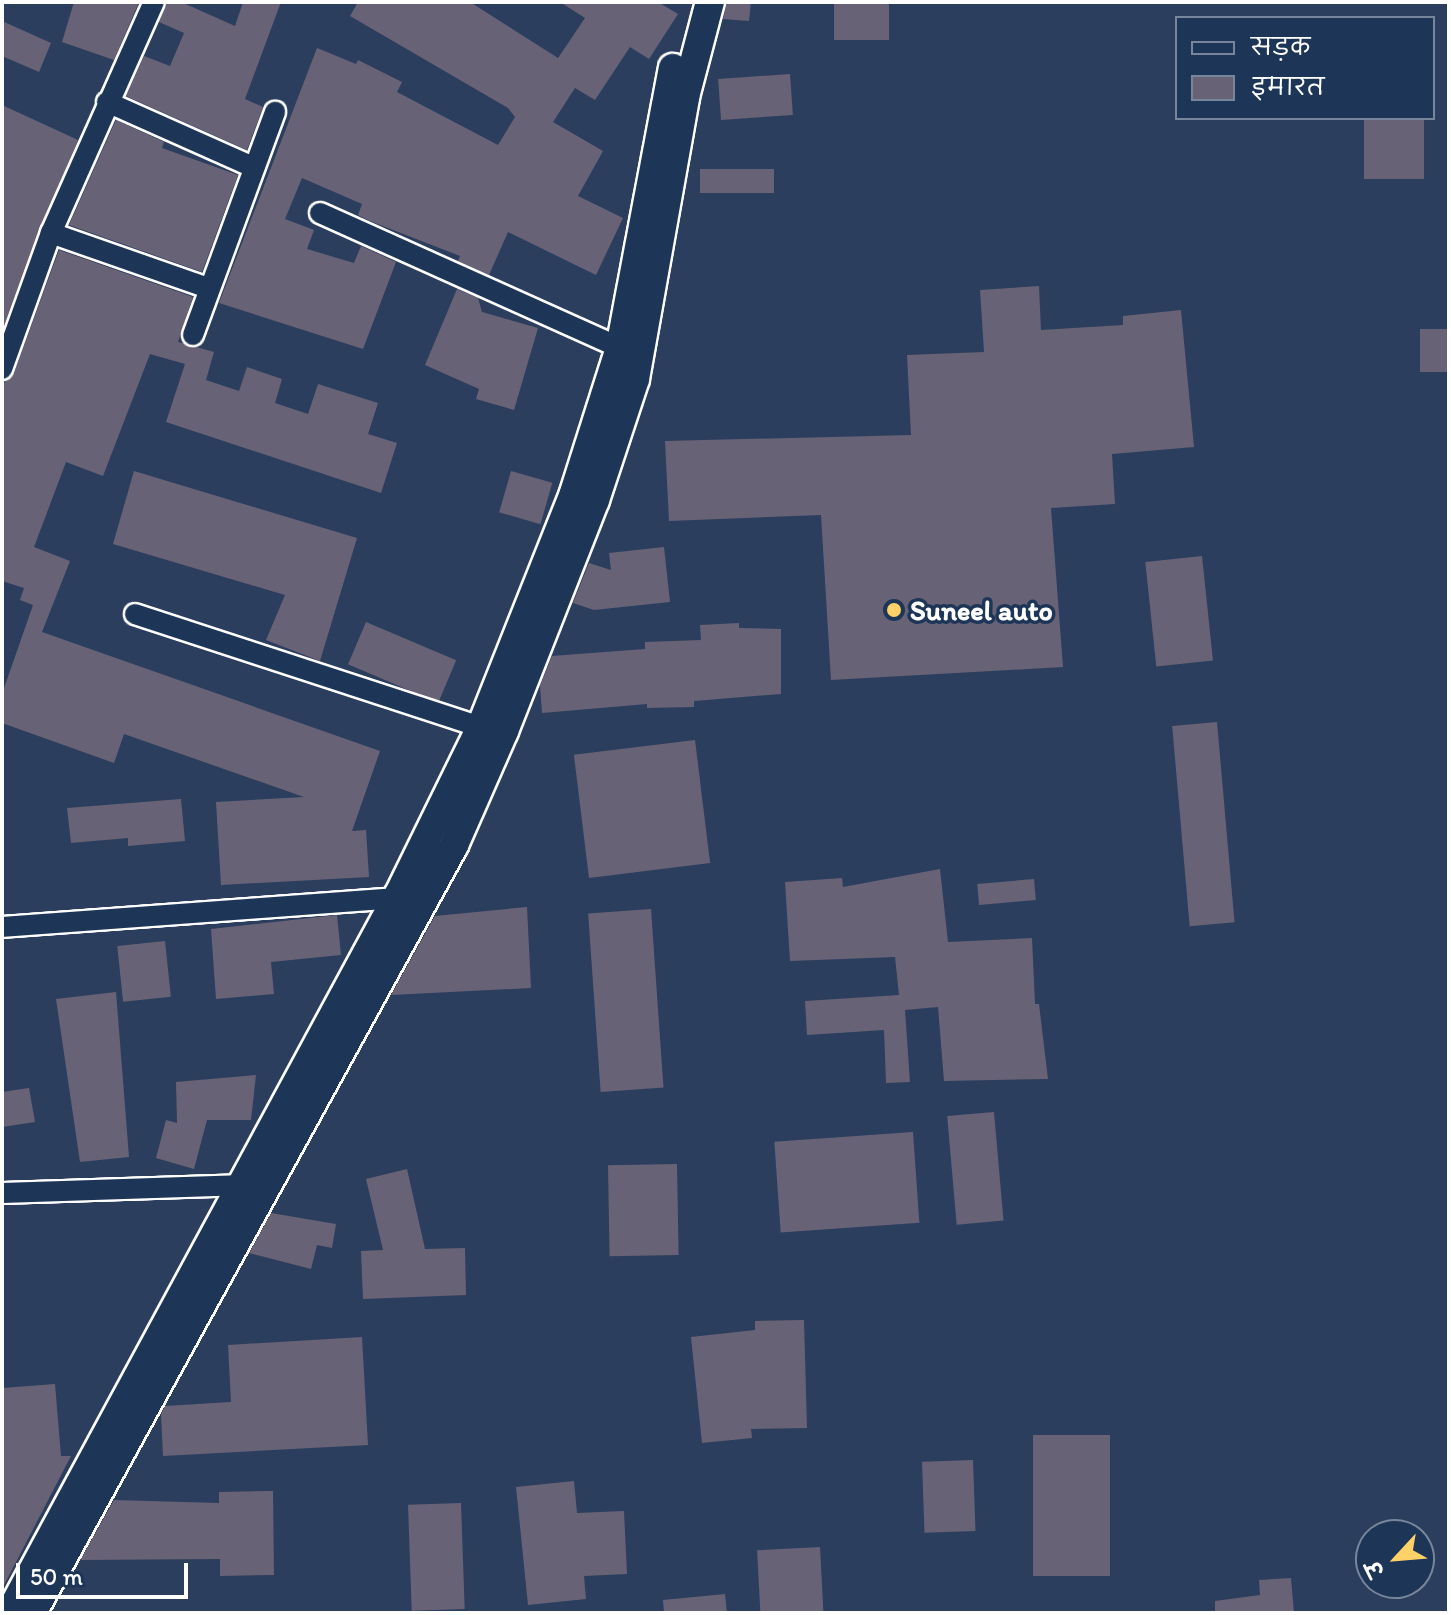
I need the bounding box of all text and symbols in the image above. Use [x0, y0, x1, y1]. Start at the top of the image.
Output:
legend [1175, 16, 1435, 120]
text: सड़क [1251, 32, 1310, 61]
text: इमारत [1251, 72, 1324, 101]
place label: Suneel auto [910, 593, 1053, 627]
marker: Suneel auto [885, 601, 903, 619]
north arrow [1355, 1519, 1435, 1599]
scale bar [20, 1547, 192, 1597]
text: उ [1359, 1556, 1390, 1581]
text: 50 m [30, 1562, 83, 1591]

